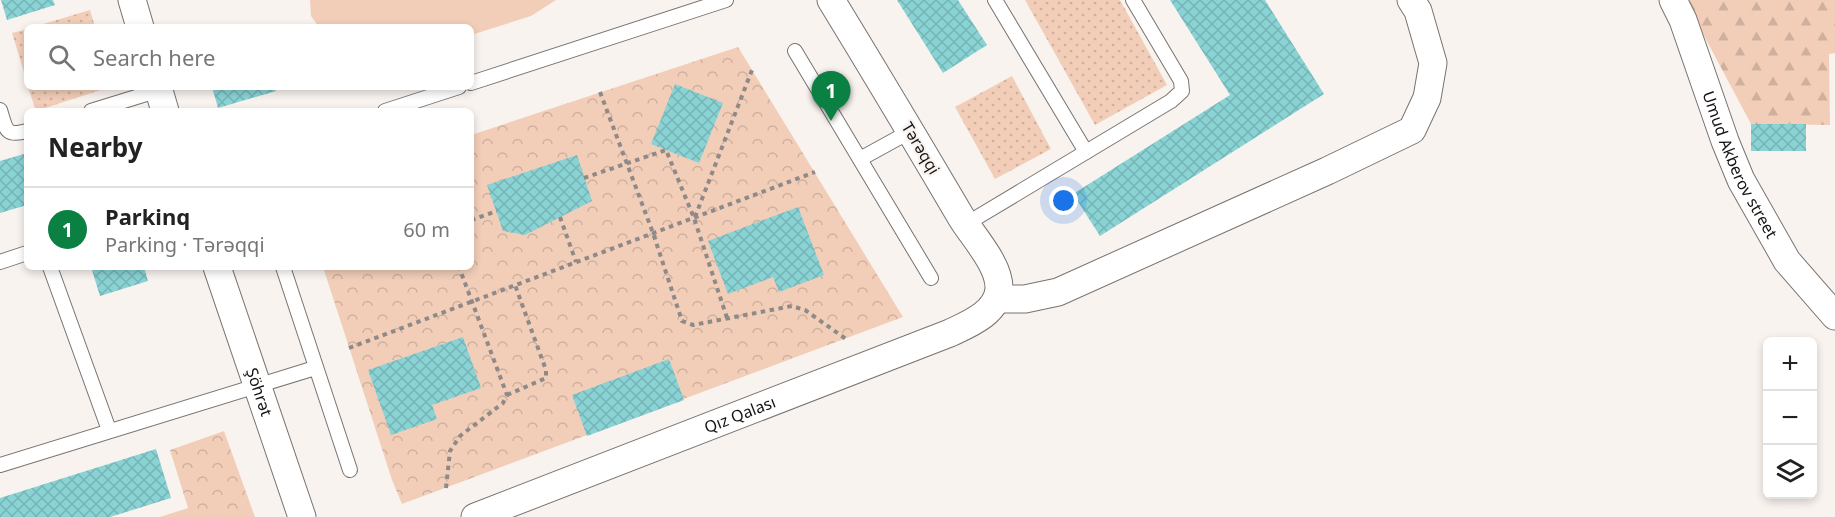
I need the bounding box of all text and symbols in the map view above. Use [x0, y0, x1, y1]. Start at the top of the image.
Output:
search box [24, 24, 474, 90]
icon: search [45, 41, 78, 74]
text: Search here [93, 42, 215, 72]
pin: 1 [812, 72, 850, 121]
street label: Umud Akberov street [1697, 88, 1783, 242]
street label: Tərəqqi [897, 118, 945, 178]
text: Nearby [48, 129, 143, 165]
your location [1049, 186, 1078, 215]
text: Parkinq [105, 201, 190, 231]
text: 1 [62, 216, 73, 243]
text: 60 m [403, 216, 450, 243]
text: Parking · Tərəqqi [105, 231, 265, 258]
map controls [1763, 337, 1817, 499]
button: + [1763, 337, 1817, 391]
street label: Şöhrət [241, 365, 278, 419]
street label: Qız Qalası [701, 391, 779, 438]
button: − [1763, 391, 1817, 445]
button: layers [1763, 445, 1817, 499]

